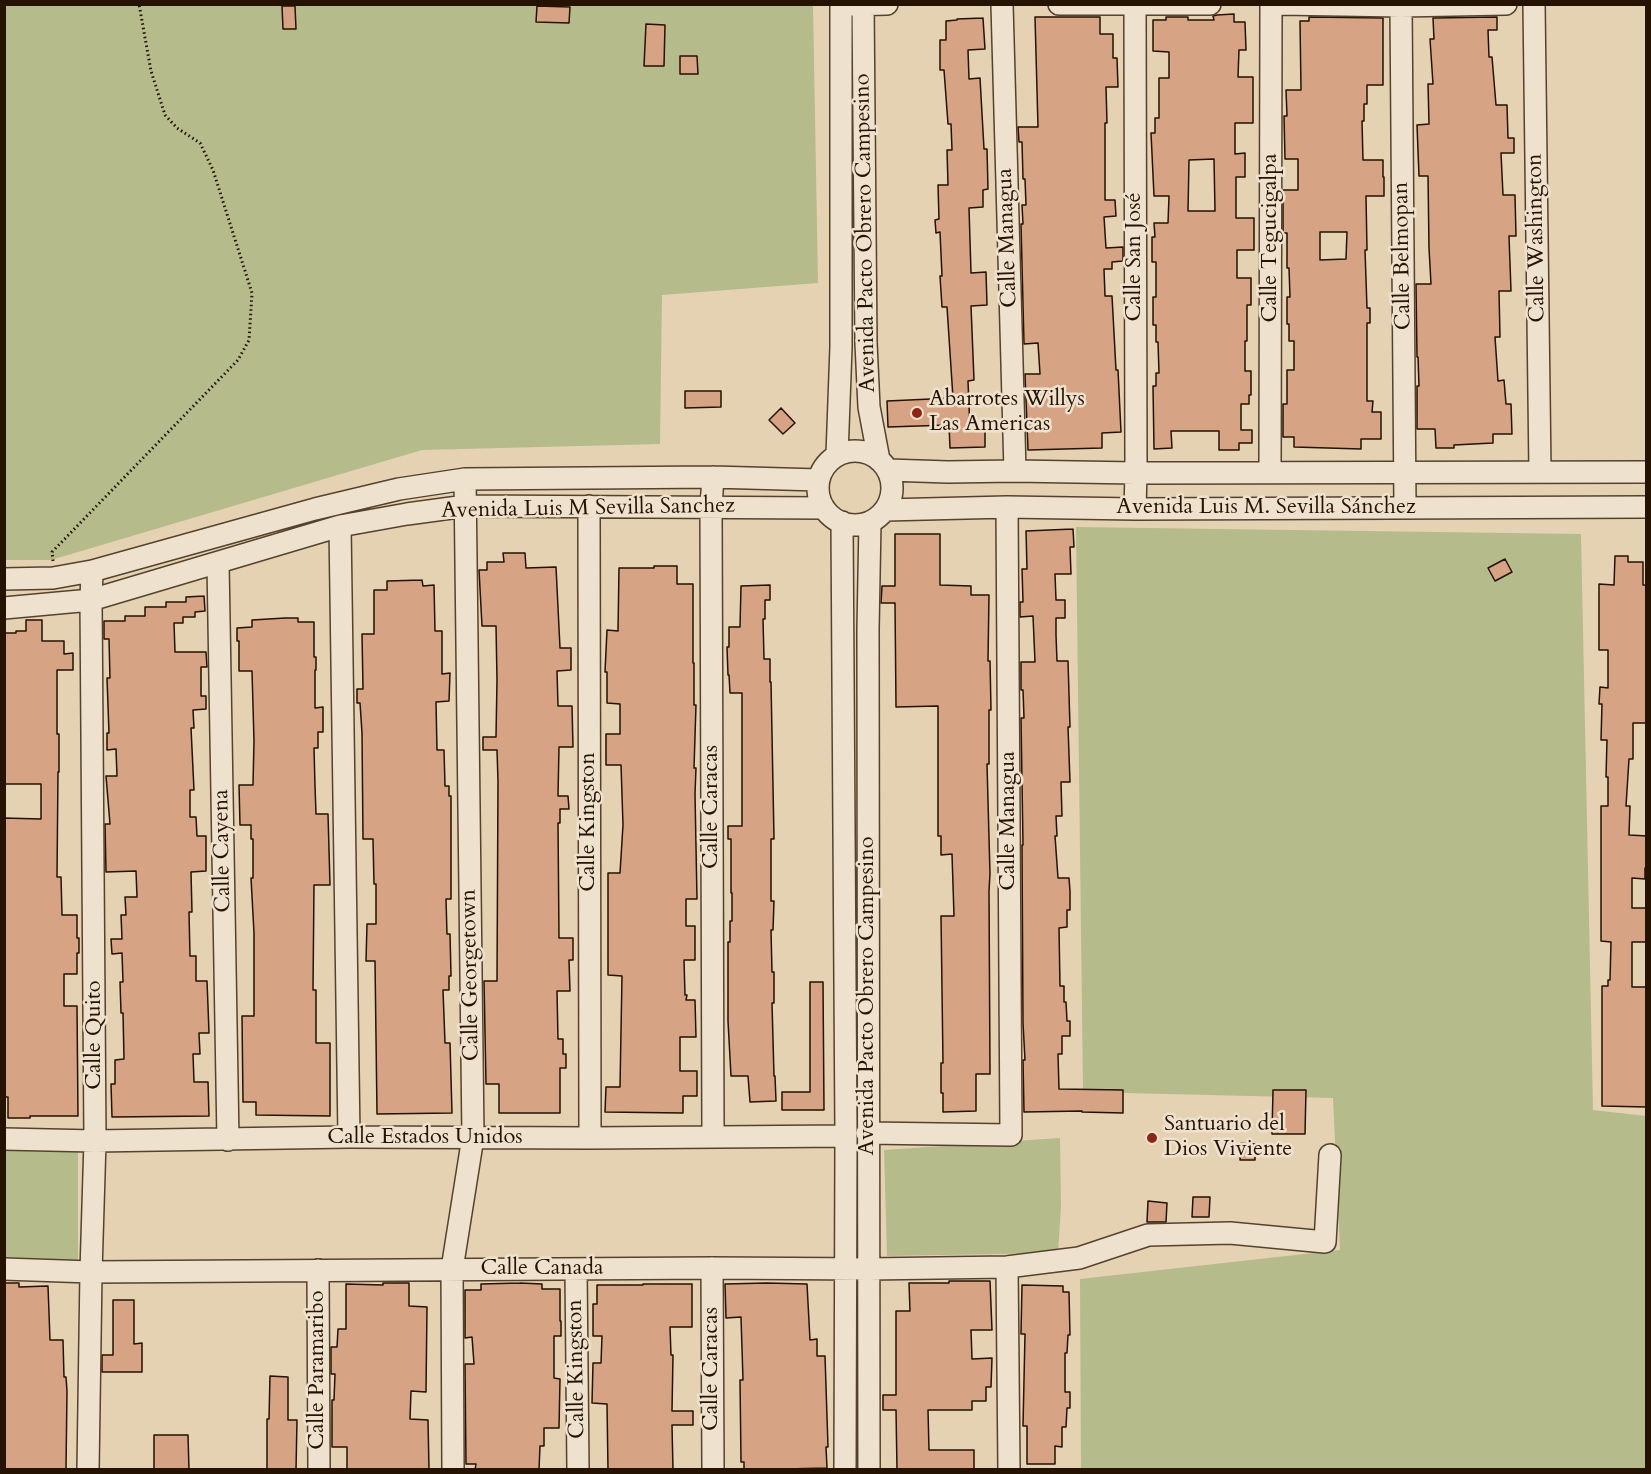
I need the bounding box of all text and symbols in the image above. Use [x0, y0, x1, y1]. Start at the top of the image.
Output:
street label: Avenida Pacto Obrero Campesino [850, 73, 882, 393]
street label: Calle Washington [1522, 153, 1552, 323]
street label: Calle Tegucigalpa [1258, 154, 1284, 322]
street label: Calle Managua [992, 168, 1024, 308]
street label: Calle Belmopan [1389, 182, 1417, 330]
street label: Calle San José [1122, 192, 1148, 322]
place label: Abarrotes Willys Las Americas [929, 387, 1085, 439]
marker: Abarrotes Willys Las Americas [910, 406, 924, 420]
street label: Avenida Luis M Sevilla Sanchez [441, 493, 735, 525]
street label: Avenida Luis M. Sevilla Sánchez [1116, 495, 1416, 521]
street label: Calle Caracas [699, 745, 725, 869]
street label: Calle Managua [996, 751, 1022, 891]
street label: Calle Kingston [576, 752, 602, 892]
street label: Calle Cayena [209, 789, 237, 913]
street label: Avenida Pacto Obrero Campesino [855, 836, 881, 1156]
street label: Calle Georgetown [456, 889, 486, 1061]
street label: Calle Quito [82, 980, 108, 1090]
place label: Santuario del Dios Viviente [1164, 1112, 1292, 1164]
street label: Calle Estados Unidos [327, 1125, 523, 1151]
marker: Santuario del Dios Viviente [1145, 1131, 1159, 1145]
street label: Calle Canada [481, 1256, 603, 1282]
street label: Calle Paramaribo [305, 1290, 331, 1450]
street label: Calle Kingston [563, 1299, 591, 1439]
street label: Calle Caracas [699, 1307, 725, 1431]

